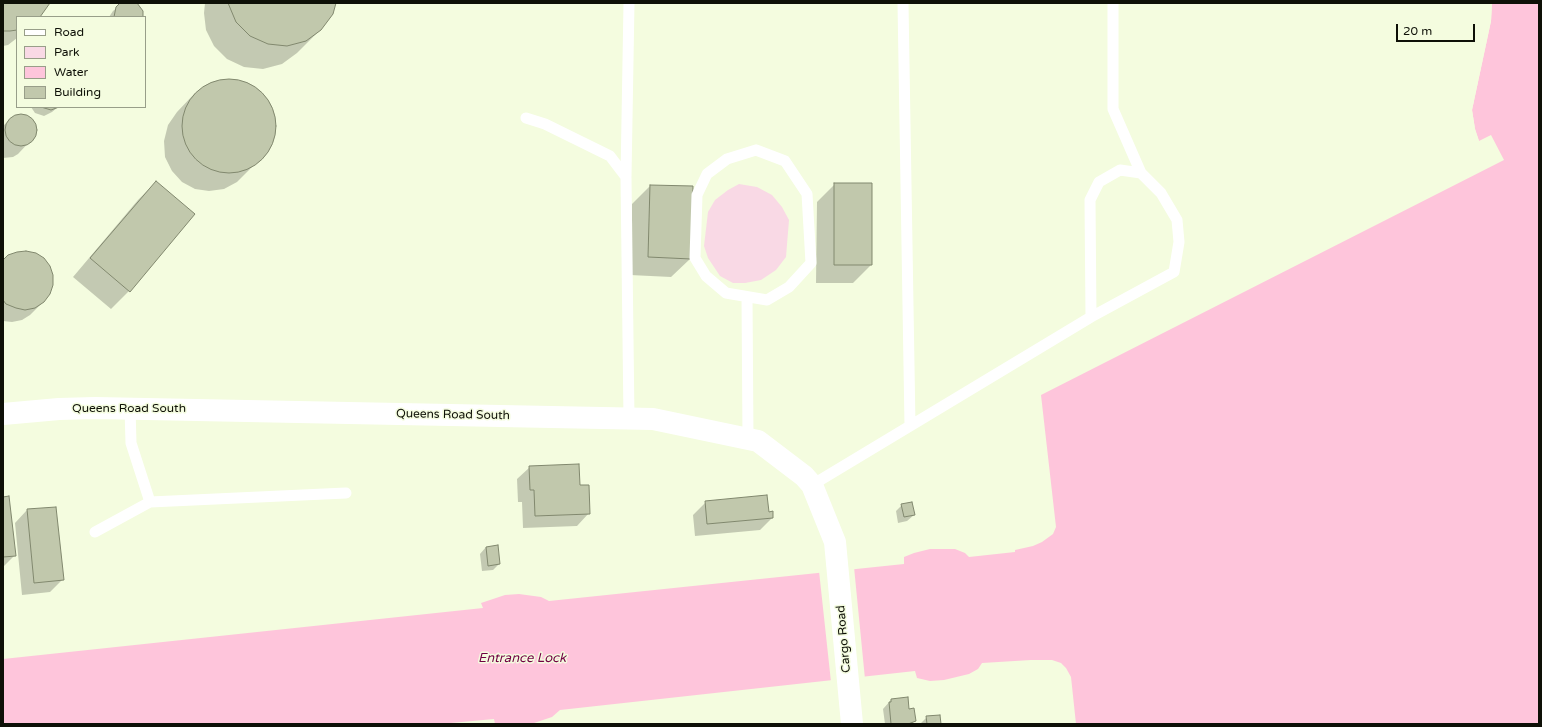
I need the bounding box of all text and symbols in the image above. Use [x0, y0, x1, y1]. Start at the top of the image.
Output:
legend [16, 16, 146, 108]
scale bar [1398, 16, 1477, 42]
text: 20 m [1403, 24, 1432, 38]
text: Road [54, 25, 84, 39]
text: Park [54, 45, 80, 59]
text: Water [54, 65, 88, 79]
text: Building [54, 85, 101, 99]
street label: Queens Road South [72, 402, 186, 416]
street label: Queens Road South [396, 407, 510, 423]
street label: Cargo Road [834, 605, 854, 673]
water label: Entrance Lock [478, 651, 566, 667]

